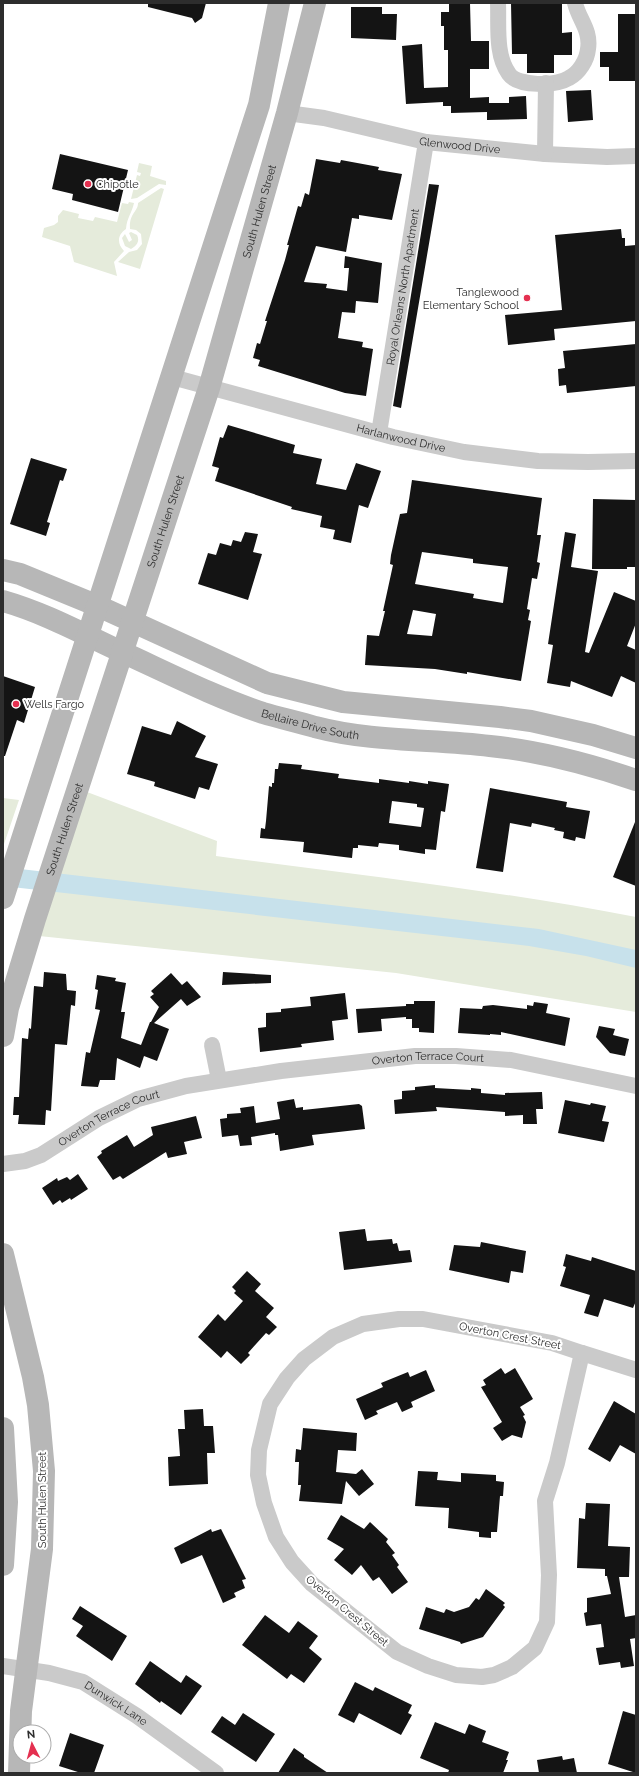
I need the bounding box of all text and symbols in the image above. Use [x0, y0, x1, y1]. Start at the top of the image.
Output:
street label: Glenwood Drive [418, 134, 501, 156]
street label: South Hulen Street [240, 163, 279, 259]
place label: Chipotle [96, 178, 139, 191]
marker: Chipotle [83, 179, 93, 189]
street label: Royal Orleans North Apartment [384, 207, 422, 366]
place label: Tanglewood Elementary School [423, 286, 519, 312]
marker: Tanglewood Elementary School [522, 293, 532, 303]
street label: Harlanwood Drive [355, 421, 447, 455]
street label: South Hulen Street [144, 473, 187, 569]
place label: Wells Fargo [24, 698, 85, 711]
marker: Wells Fargo [11, 699, 21, 709]
street label: Bellaire Drive South [260, 706, 360, 742]
street label: South Hulen Street [43, 781, 86, 877]
street label: Overton Terrace Court [371, 1050, 485, 1067]
street label: Overton Terrace Court [56, 1087, 161, 1149]
street label: Overton Crest Street [458, 1320, 562, 1352]
street label: South Hulen Street [36, 1451, 49, 1548]
street label: Overton Crest Street [303, 1573, 391, 1649]
street label: Dunwick Lane [82, 1678, 151, 1728]
north arrow [12, 1724, 52, 1764]
text: N [26, 1728, 36, 1741]

